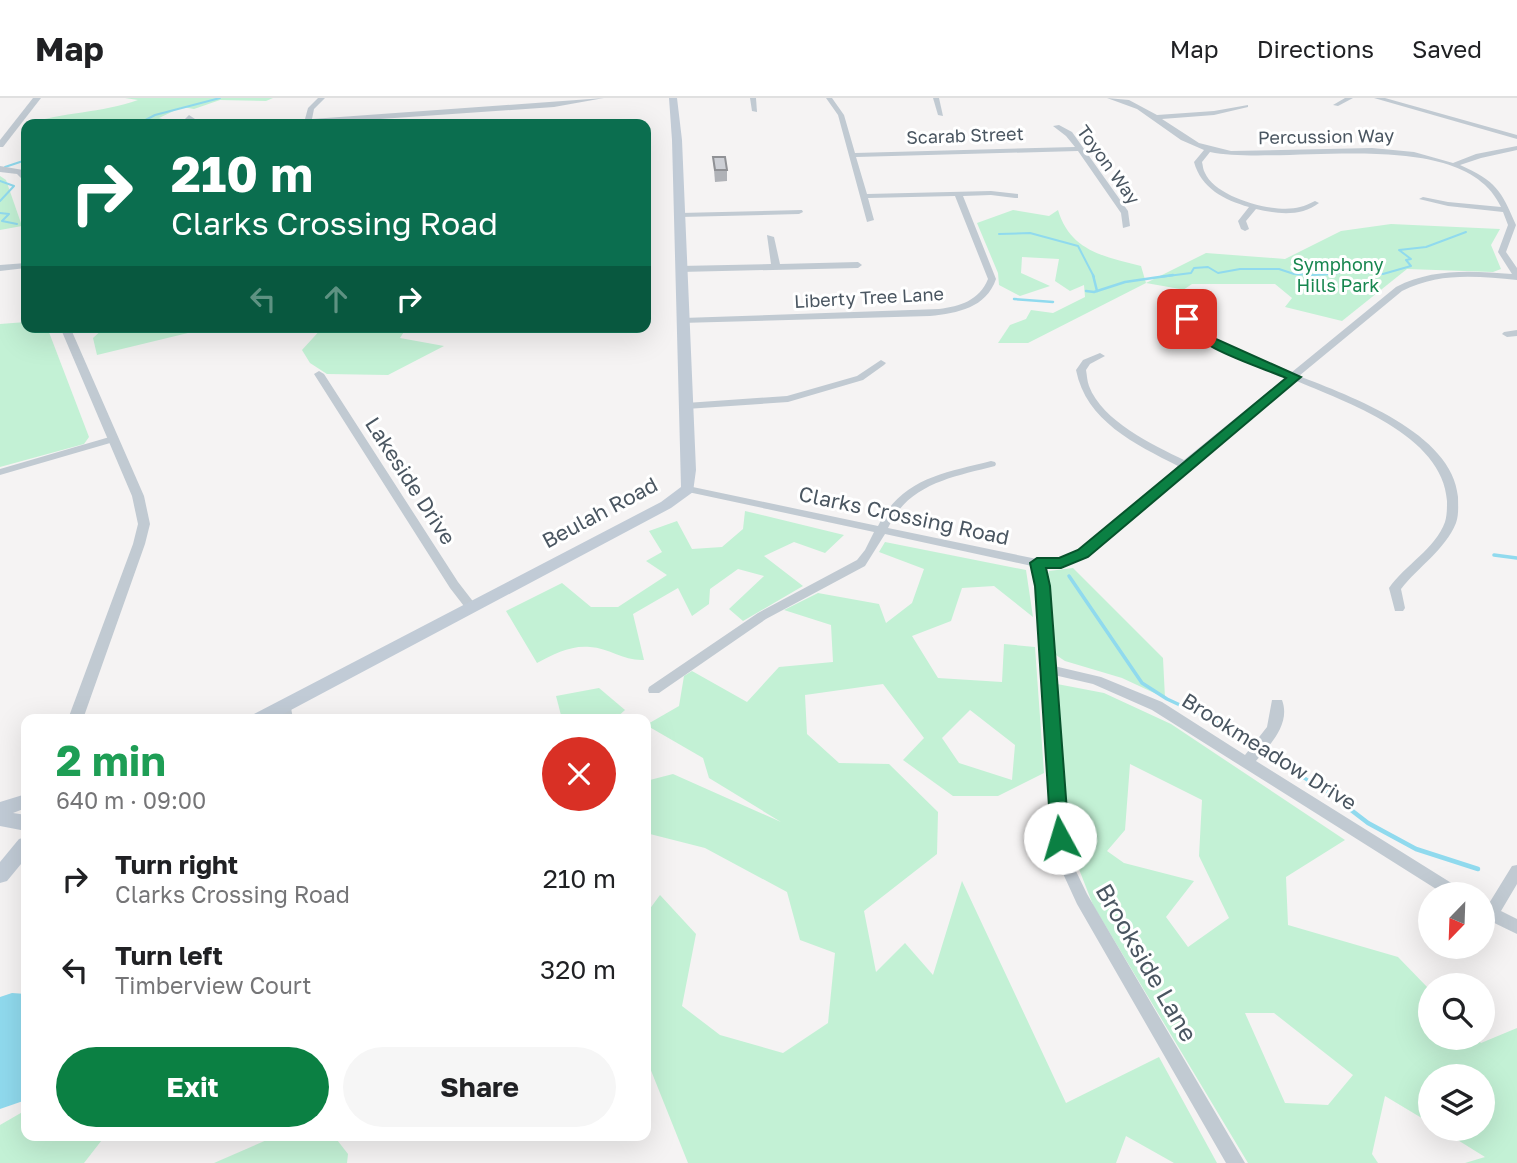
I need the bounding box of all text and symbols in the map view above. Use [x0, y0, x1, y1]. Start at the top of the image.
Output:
text: Map [35, 29, 104, 68]
text: Map [1170, 34, 1219, 63]
text: Directions [1257, 34, 1374, 63]
text: Saved [1412, 34, 1482, 63]
street label: Toyon Way [1073, 121, 1145, 208]
street label: Scarab Street [906, 122, 1024, 148]
street label: Percussion Way [1258, 124, 1394, 148]
text: 210 m [171, 144, 313, 203]
icon: right [56, 147, 147, 238]
text: Clarks Crossing Road [171, 204, 498, 242]
park label: Symphony Hills Park [1292, 253, 1384, 296]
icon: left [244, 280, 282, 318]
icon: ahead [317, 280, 355, 318]
icon: right [390, 280, 428, 318]
street label: Liberty Tree Lane [793, 282, 944, 312]
pin [1157, 289, 1217, 349]
icon: arrive [1168, 300, 1206, 338]
street label: Lakeside Drive [360, 412, 462, 549]
street label: Beulah Road [537, 471, 662, 553]
street label: Clarks Crossing Road [797, 480, 1012, 550]
street label: Brookmeadow Drive [1177, 687, 1362, 816]
text: 2 min [56, 735, 166, 785]
button: close [542, 737, 616, 811]
text: 640 m · 09:00 [56, 786, 206, 814]
position arrow [1023, 801, 1097, 875]
text: Turn right [115, 849, 238, 880]
icon: right [56, 860, 94, 898]
text: 210 m [543, 863, 616, 894]
street label: Brookside Lane [1090, 878, 1204, 1046]
text: Clarks Crossing Road [115, 880, 350, 908]
north arrow [1418, 882, 1494, 959]
map controls [1418, 882, 1495, 1141]
text: Turn left [115, 940, 223, 971]
icon: left [56, 951, 94, 989]
text: 320 m [540, 954, 616, 985]
text: Timberview Court [115, 971, 311, 999]
button: search [1418, 973, 1495, 1050]
button: Exit [56, 1047, 329, 1127]
button: Share [343, 1047, 616, 1127]
button: layers [1418, 1064, 1495, 1141]

